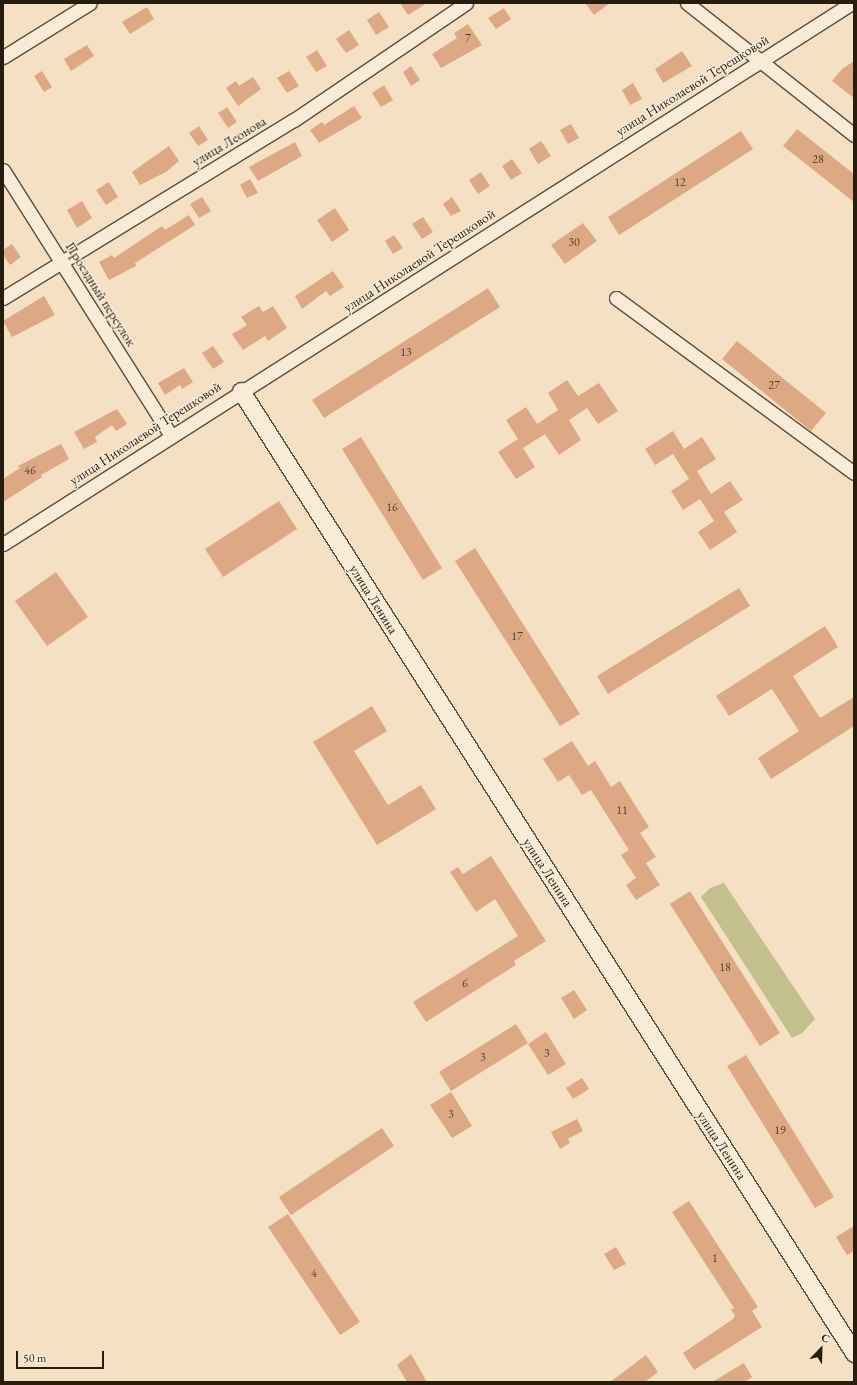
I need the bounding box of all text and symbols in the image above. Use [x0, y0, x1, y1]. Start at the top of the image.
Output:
street label: улица Николаевой Терешковой [612, 31, 772, 139]
house number: 7 [465, 32, 471, 46]
street label: улица Леонова [189, 112, 269, 170]
house number: 28 [812, 153, 824, 167]
house number: 12 [674, 176, 686, 190]
street label: улица Николаевой Терешковой [340, 205, 498, 315]
house number: 30 [568, 236, 580, 250]
street label: Проездный переулок [62, 239, 140, 349]
house number: 13 [400, 346, 412, 360]
street label: улица Николаевой Терешковой [66, 378, 224, 488]
house number: 27 [768, 379, 780, 393]
house number: 46 [24, 464, 36, 478]
house number: 16 [386, 501, 398, 515]
street label: улица Ленина [346, 561, 402, 637]
house number: 17 [511, 630, 523, 644]
house number: 11 [616, 804, 628, 818]
street label: улица Ленина [520, 835, 576, 909]
house number: 18 [719, 961, 731, 975]
house number: 6 [462, 977, 468, 991]
house number: 3 [544, 1047, 550, 1061]
house number: 3 [480, 1051, 486, 1065]
house number: 3 [448, 1108, 454, 1122]
street label: улица Ленина [694, 1108, 750, 1182]
house number: 19 [774, 1124, 786, 1138]
house number: 1 [712, 1252, 718, 1266]
house number: 4 [311, 1267, 317, 1281]
north arrow [801, 1329, 841, 1369]
text: С [819, 1330, 832, 1346]
scale bar [18, 1343, 106, 1369]
text: 50 m [23, 1350, 46, 1366]

